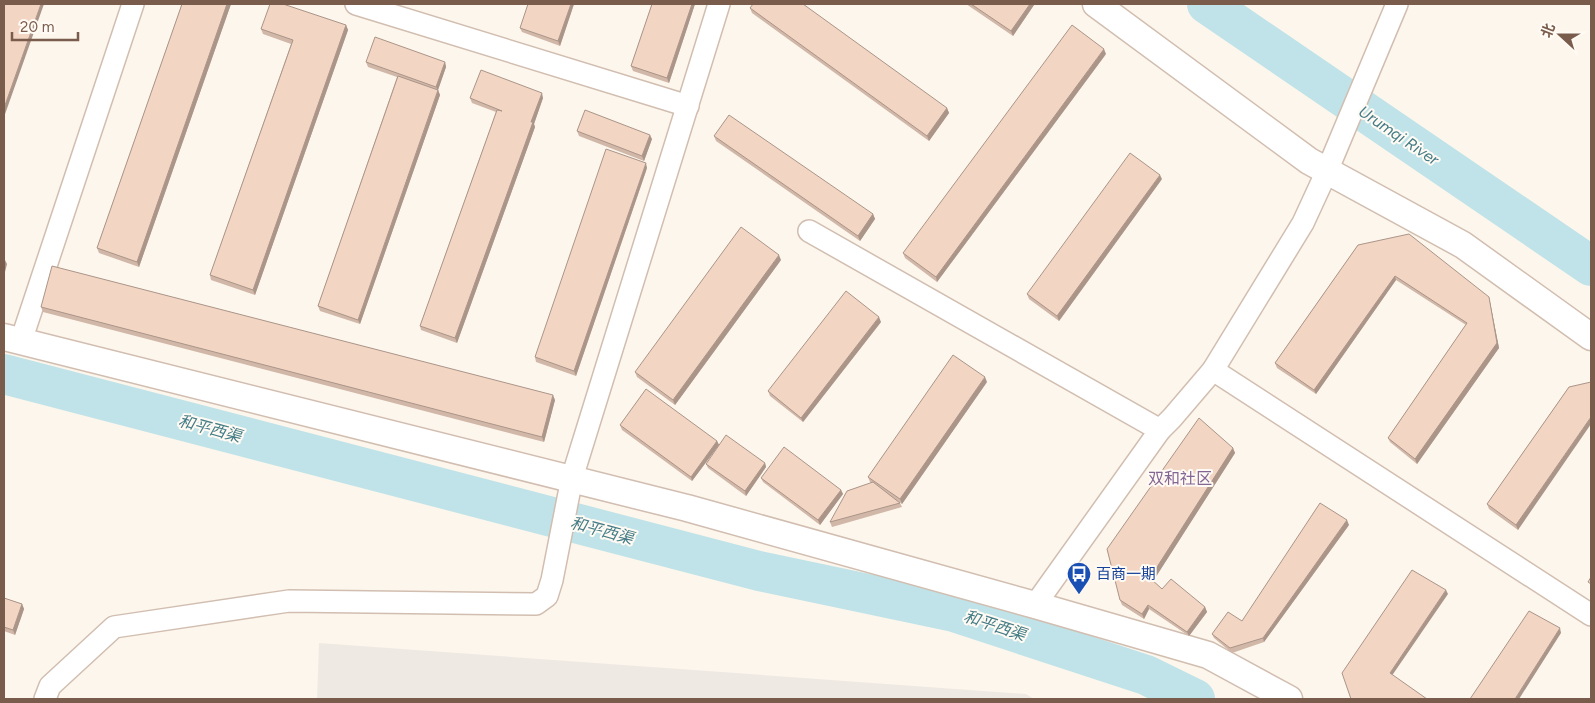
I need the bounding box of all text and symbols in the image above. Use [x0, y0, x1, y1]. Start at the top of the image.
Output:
scale bar [12, 10, 79, 42]
north arrow [1535, 10, 1585, 60]
text: 20 m [20, 18, 54, 36]
text: 北 [1538, 21, 1559, 40]
water label: Urumqi River [1355, 102, 1443, 169]
water label: 和平西渠 [176, 411, 245, 446]
district label: 双和社区 [1148, 469, 1212, 488]
water label: 和平西渠 [568, 513, 637, 548]
bus stop icon: 百商一期 [1066, 561, 1092, 595]
place label: 百商一期 [1096, 565, 1156, 583]
water label: 和平西渠 [961, 607, 1030, 645]

